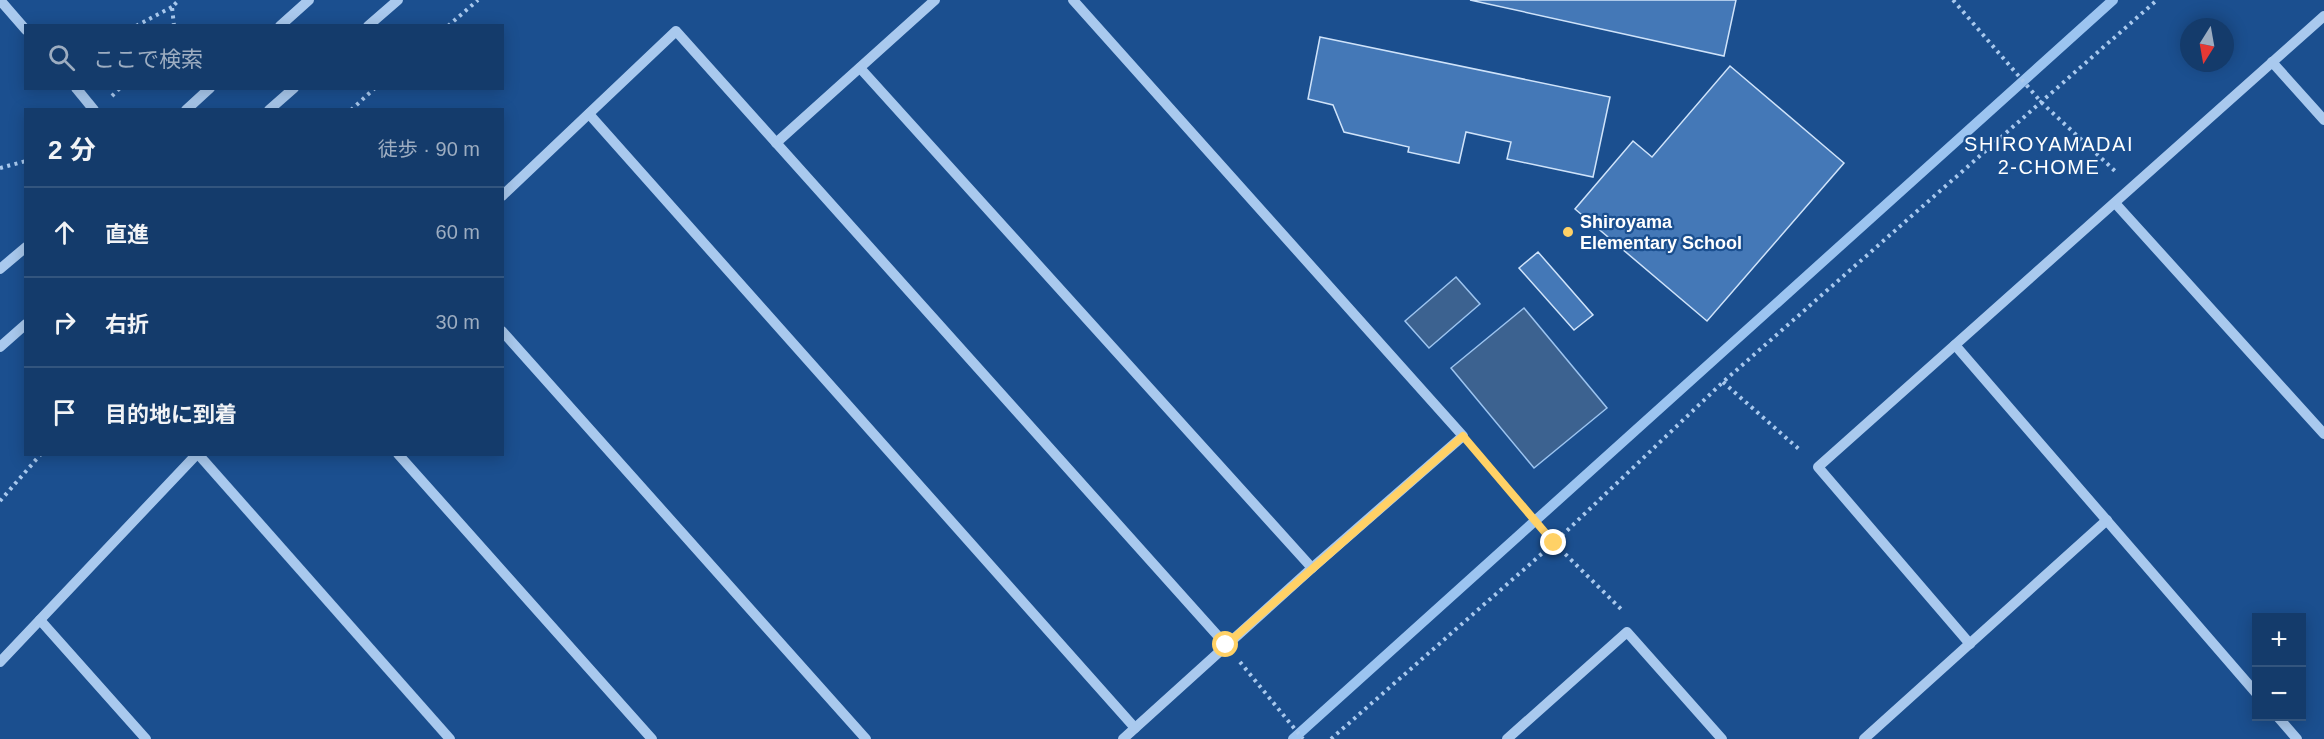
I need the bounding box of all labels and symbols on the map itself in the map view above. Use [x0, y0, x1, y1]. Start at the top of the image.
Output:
north arrow [2180, 18, 2234, 72]
district label: SHIROYAMADAI 2-CHOME [1964, 133, 2134, 178]
place label: Shiroyama Elementary School [1580, 212, 1742, 253]
marker: Shiroyama Elementary School [1561, 225, 1575, 239]
route end [1540, 529, 1566, 555]
route start [1212, 631, 1238, 657]

